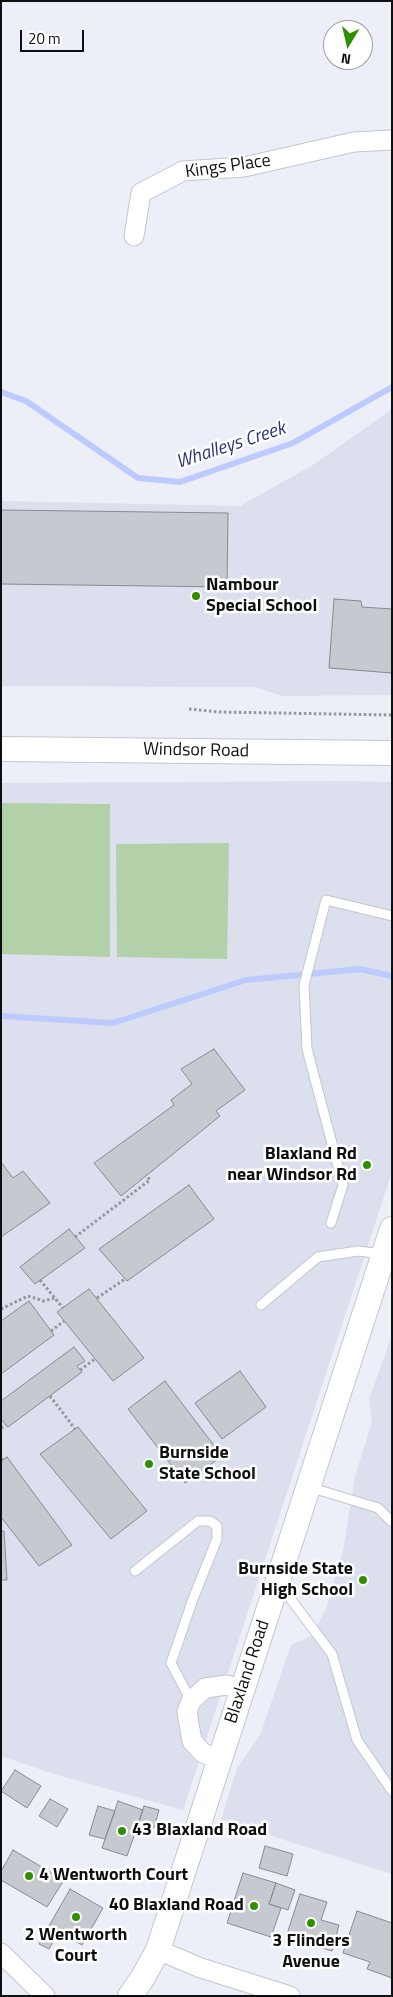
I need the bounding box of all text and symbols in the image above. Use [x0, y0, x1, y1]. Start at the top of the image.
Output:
scale bar [22, 20, 86, 52]
north arrow [323, 20, 373, 70]
text: 20 m [28, 27, 61, 50]
text: N [339, 48, 352, 70]
street label: Kings Place [184, 150, 272, 184]
water label: Whalleys Creek [173, 418, 289, 474]
place label: Nambour Special School [206, 575, 317, 618]
marker: Nambour Special School [190, 590, 202, 602]
street label: Windsor Road [143, 739, 249, 763]
place label: Blaxland Rd near Windsor Rd [227, 1144, 357, 1186]
marker: Blaxland Rd near Windsor Rd [361, 1159, 373, 1171]
place label: Burnside State School [159, 1443, 256, 1486]
marker: Burnside State School [143, 1458, 155, 1470]
place label: Burnside State High School [238, 1559, 353, 1602]
marker: Burnside State High School [357, 1574, 369, 1586]
street label: Blaxland Road [221, 1617, 275, 1727]
place label: 43 Blaxland Road [132, 1820, 267, 1842]
marker: 43 Blaxland Road [116, 1825, 128, 1837]
place label: 4 Wentworth Court [39, 1865, 188, 1887]
marker: 4 Wentworth Court [23, 1870, 35, 1882]
place label: 40 Blaxland Road [109, 1895, 244, 1917]
marker: 40 Blaxland Road [248, 1900, 260, 1912]
marker: 2 Wentworth Court [70, 1911, 82, 1923]
marker: 3 Flinders Avenue [305, 1917, 317, 1929]
place label: 2 Wentworth Court [25, 1925, 127, 1968]
place label: 3 Flinders Avenue [272, 1931, 350, 1974]

